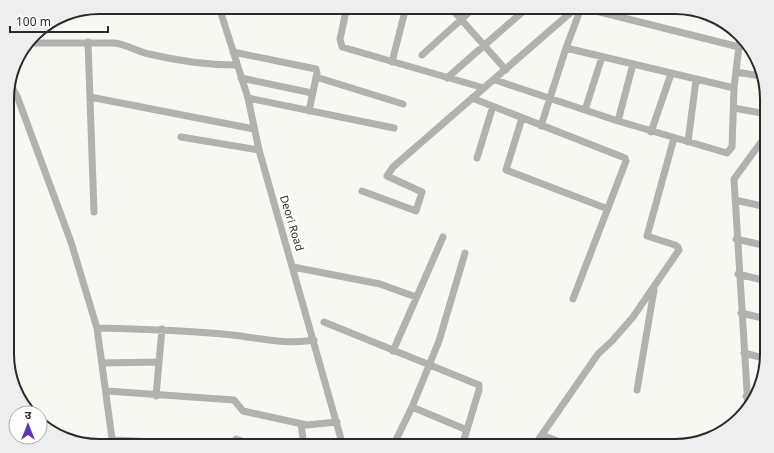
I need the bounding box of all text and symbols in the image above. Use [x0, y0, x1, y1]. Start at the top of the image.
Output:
scale bar [10, 8, 108, 34]
text: 100 m [16, 13, 51, 30]
street label: Deori Road [277, 193, 308, 253]
north arrow [8, 405, 48, 445]
text: उ [25, 407, 32, 422]

